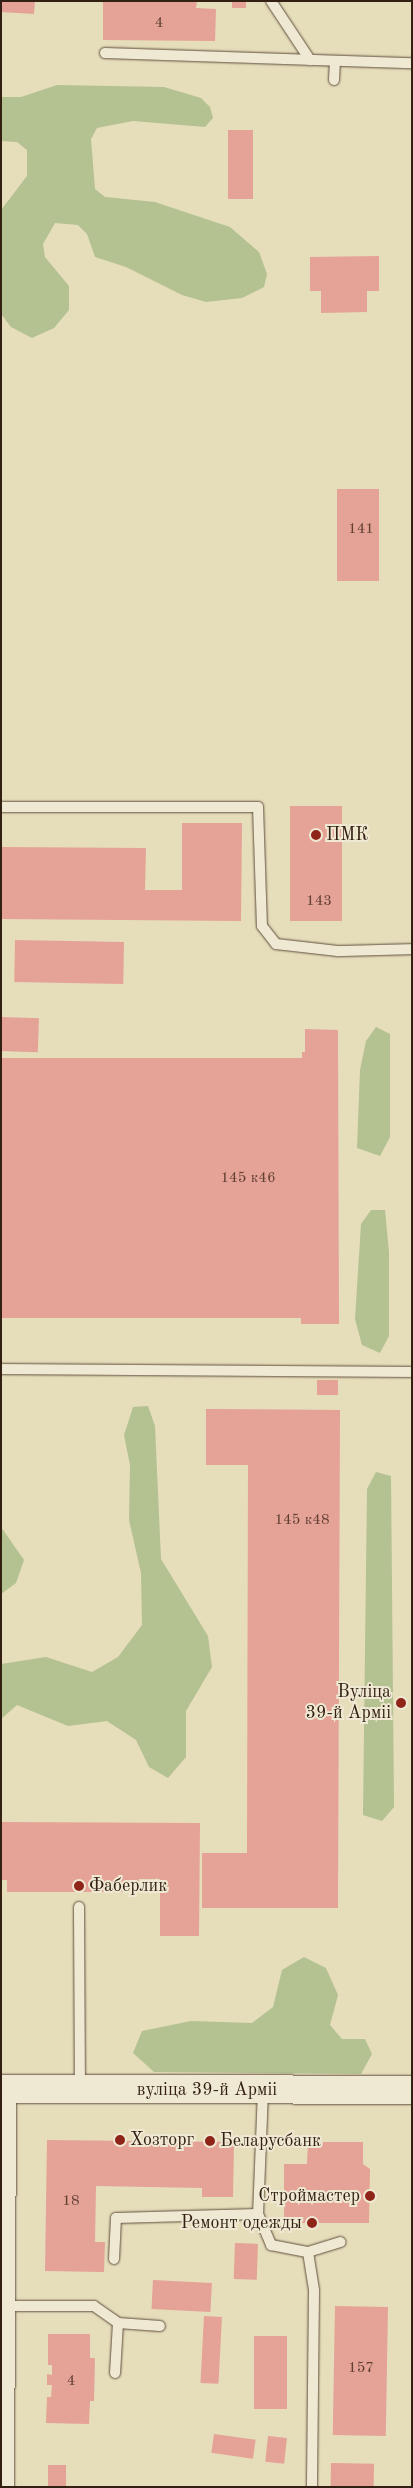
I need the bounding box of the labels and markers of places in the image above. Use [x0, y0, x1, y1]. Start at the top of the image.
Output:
place label: ПМК [326, 824, 368, 846]
marker: ПМК [310, 829, 322, 841]
place label: Вуліца 39-й Арміі [306, 1682, 391, 1725]
marker: Вуліца 39-й Арміі [395, 1697, 407, 1709]
place label: Фаберлик [89, 1875, 167, 1897]
marker: Фаберлик [73, 1880, 85, 1892]
place label: Хозторг [130, 2129, 194, 2151]
place label: Беларусбанк [220, 2130, 321, 2152]
marker: Хозторг [114, 2134, 126, 2146]
marker: Беларусбанк [204, 2135, 216, 2147]
place label: Строймастер [258, 2185, 360, 2207]
marker: Строймастер [364, 2190, 376, 2202]
place label: Ремонт одежды [181, 2212, 302, 2234]
marker: Ремонт одежды [306, 2217, 318, 2229]

